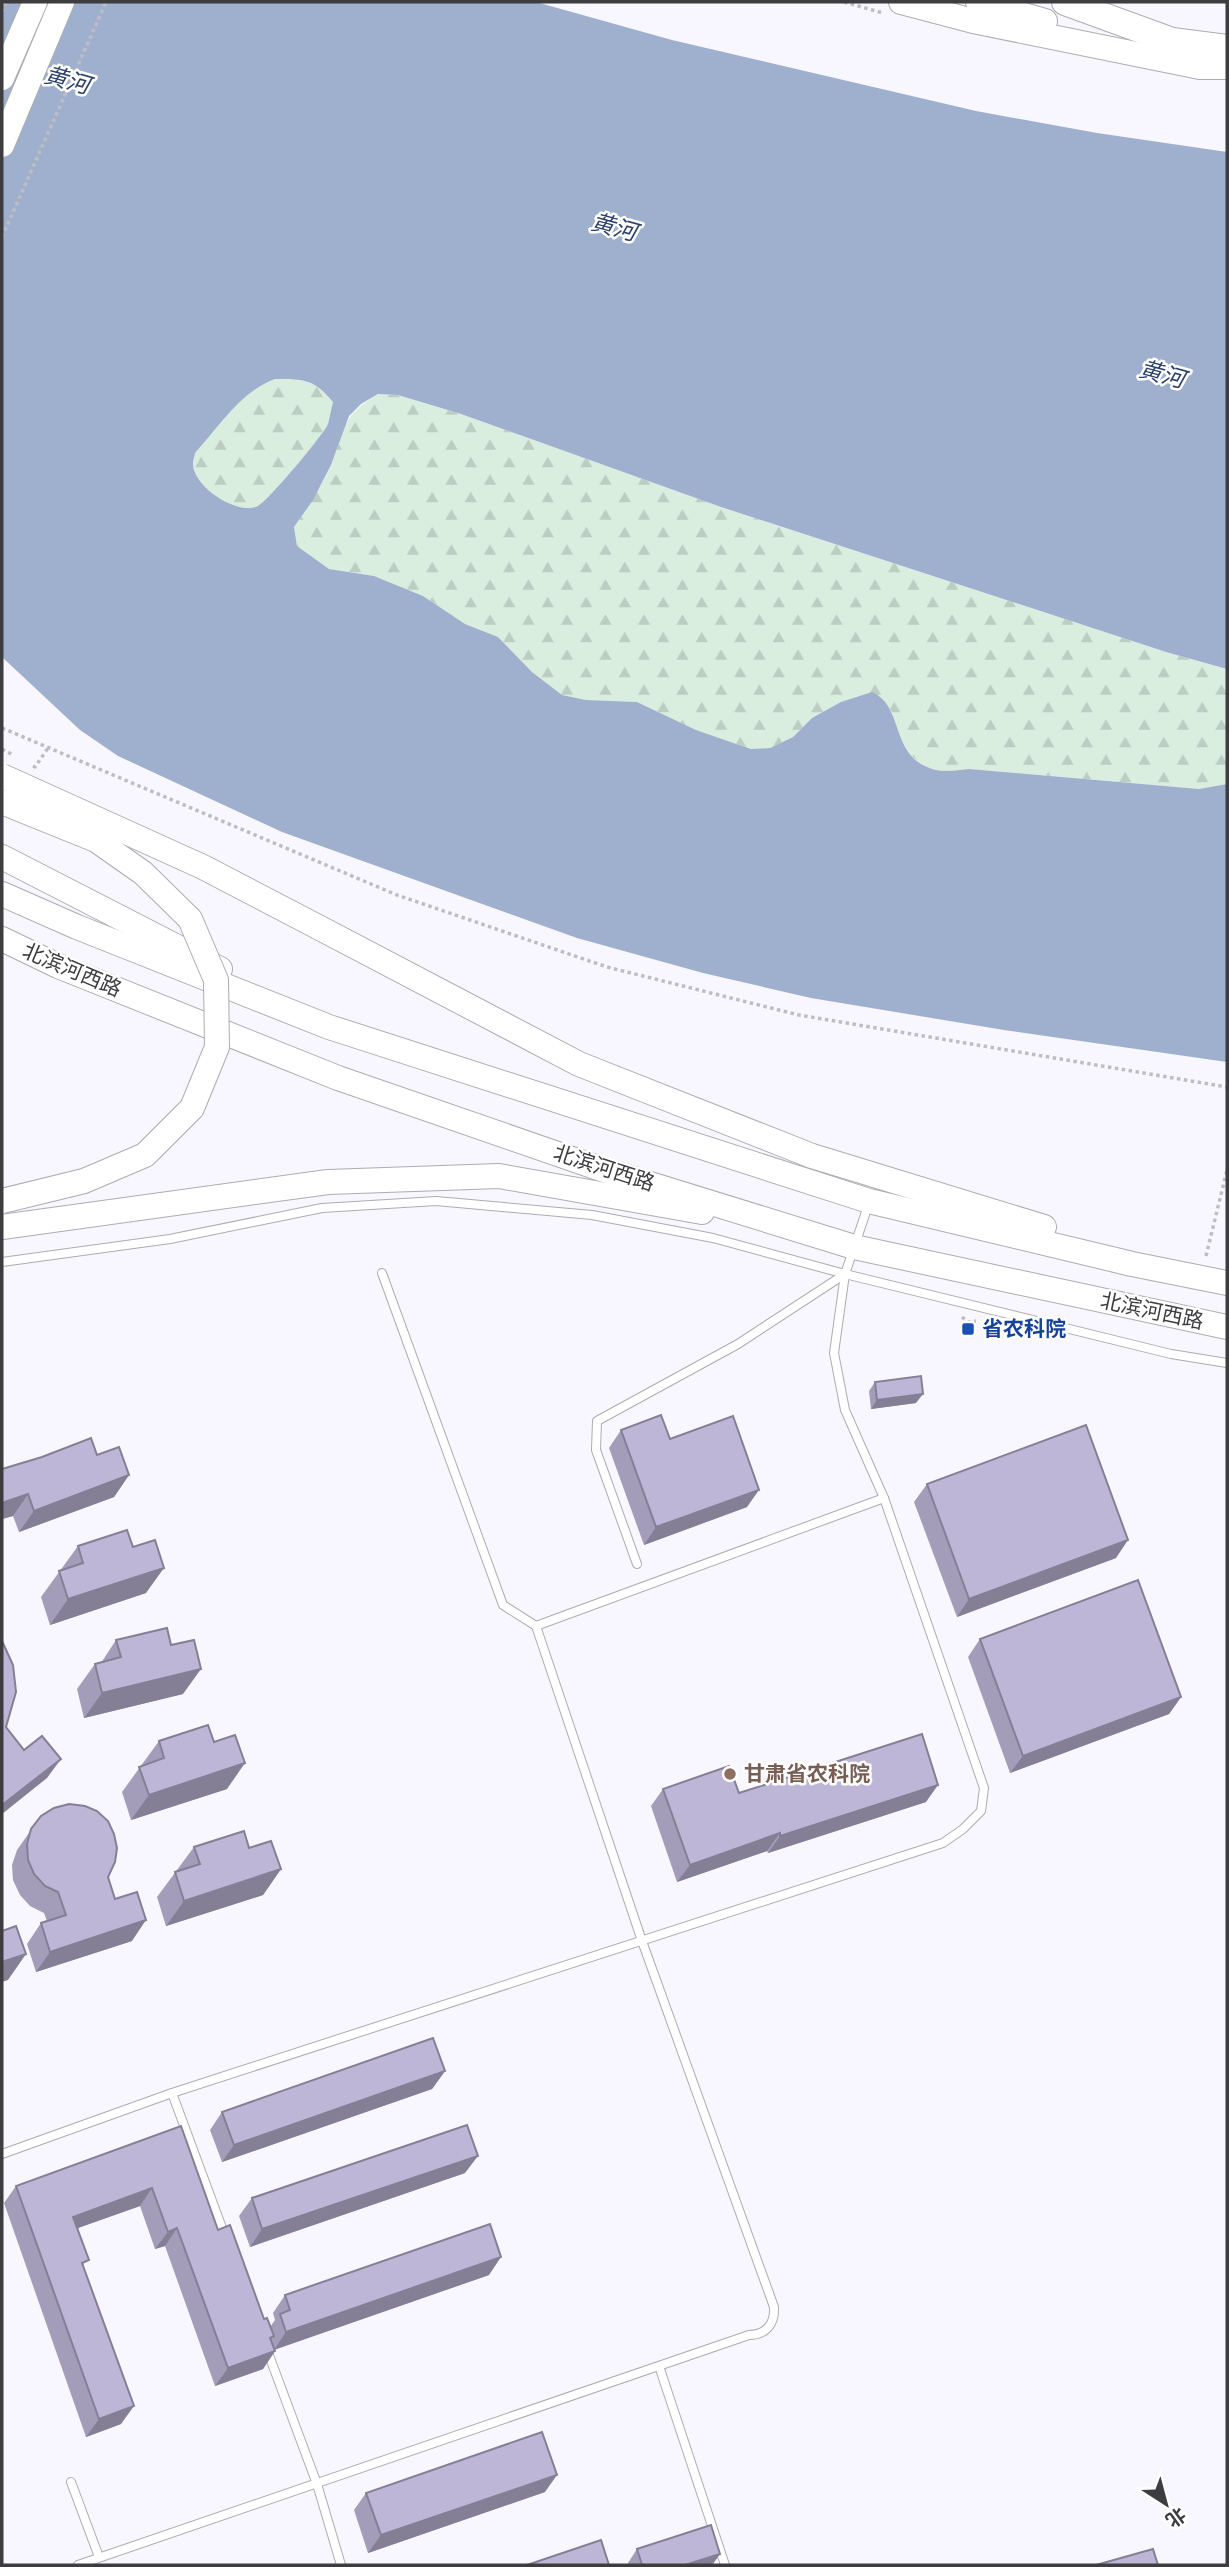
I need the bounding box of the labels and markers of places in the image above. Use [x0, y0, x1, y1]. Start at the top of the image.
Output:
place label: 省农科院 [982, 1315, 1066, 1342]
marker: 省农科院 [960, 1321, 976, 1337]
place label: 甘肃省农科院 [744, 1760, 870, 1787]
marker: 甘肃省农科院 [722, 1766, 738, 1782]

